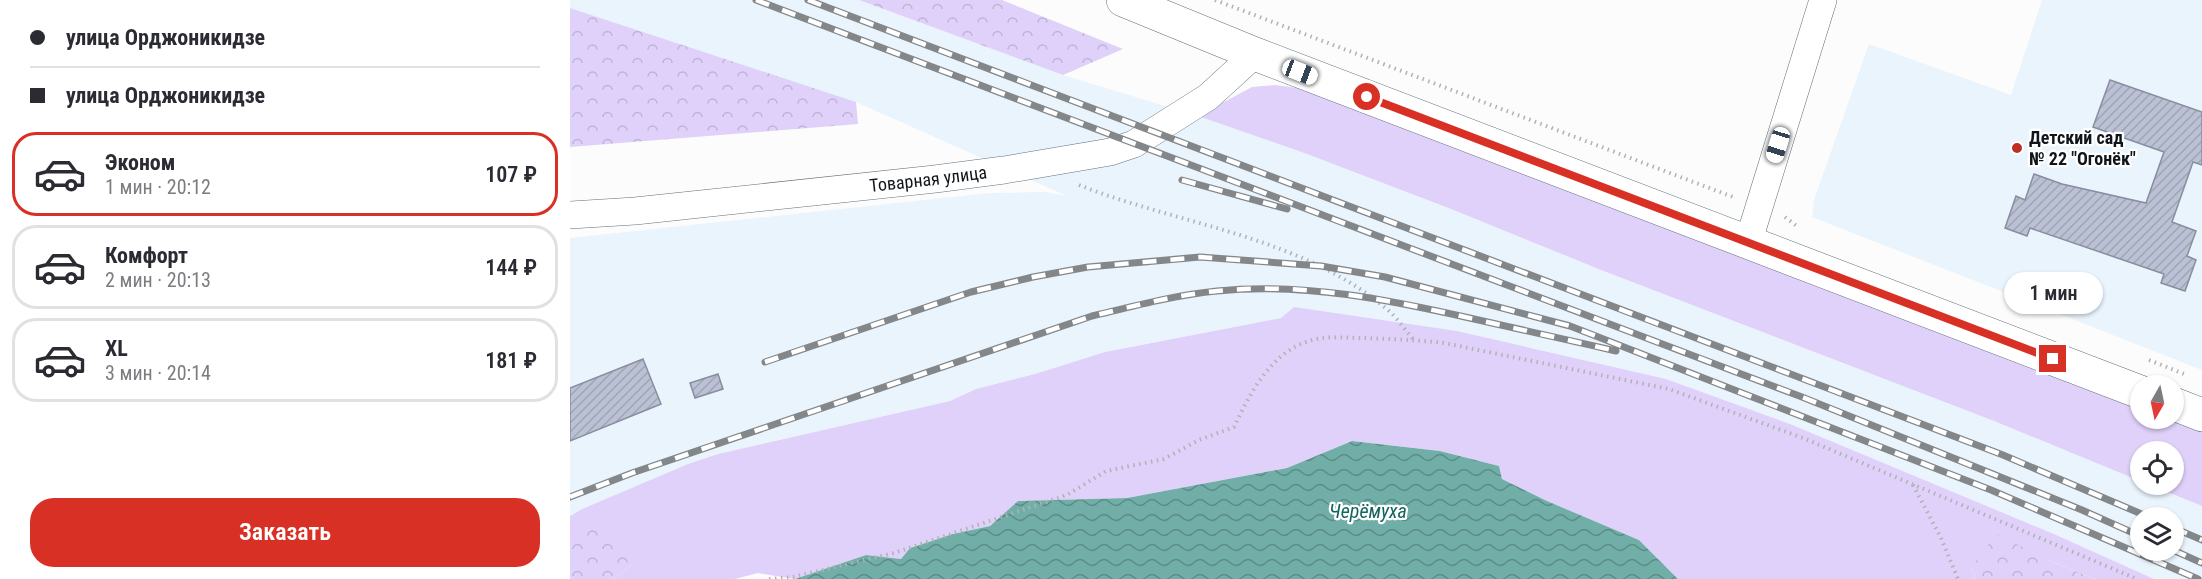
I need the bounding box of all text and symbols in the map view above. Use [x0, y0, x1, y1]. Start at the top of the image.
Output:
text: улица Орджоникидзе [66, 25, 265, 50]
car [1280, 57, 1320, 87]
text: улица Орджоникидзе [66, 83, 265, 108]
route start [1353, 83, 1380, 110]
car [1764, 125, 1792, 165]
place label: Детский сад № 22 "Огонёк" [2029, 127, 2136, 169]
marker: Детский сад № 22 "Огонёк" [2010, 141, 2024, 155]
icon: car [33, 147, 87, 201]
text: Эконом [105, 150, 175, 175]
street label: Товарная улица [868, 161, 988, 196]
text: 107 ₽ [485, 162, 537, 187]
text: 1 мин · 20:12 [105, 175, 211, 199]
icon: car [33, 240, 87, 294]
text: Комфорт [105, 243, 188, 268]
text: 144 ₽ [485, 255, 537, 280]
text: 2 мин · 20:13 [105, 268, 211, 292]
callout: 1 мин [2004, 272, 2102, 314]
text: 1 мин [2030, 281, 2077, 305]
icon: car [33, 333, 87, 387]
text: XL [105, 336, 128, 361]
route end [2039, 345, 2066, 372]
text: 181 ₽ [485, 348, 537, 373]
text: 3 мин · 20:14 [105, 361, 211, 385]
north arrow [2130, 375, 2184, 429]
map controls [2130, 375, 2184, 561]
button: locate [2130, 441, 2184, 495]
button: Заказать [30, 498, 540, 567]
water label: Черёмуха [1329, 499, 1407, 523]
button: layers [2130, 507, 2184, 561]

